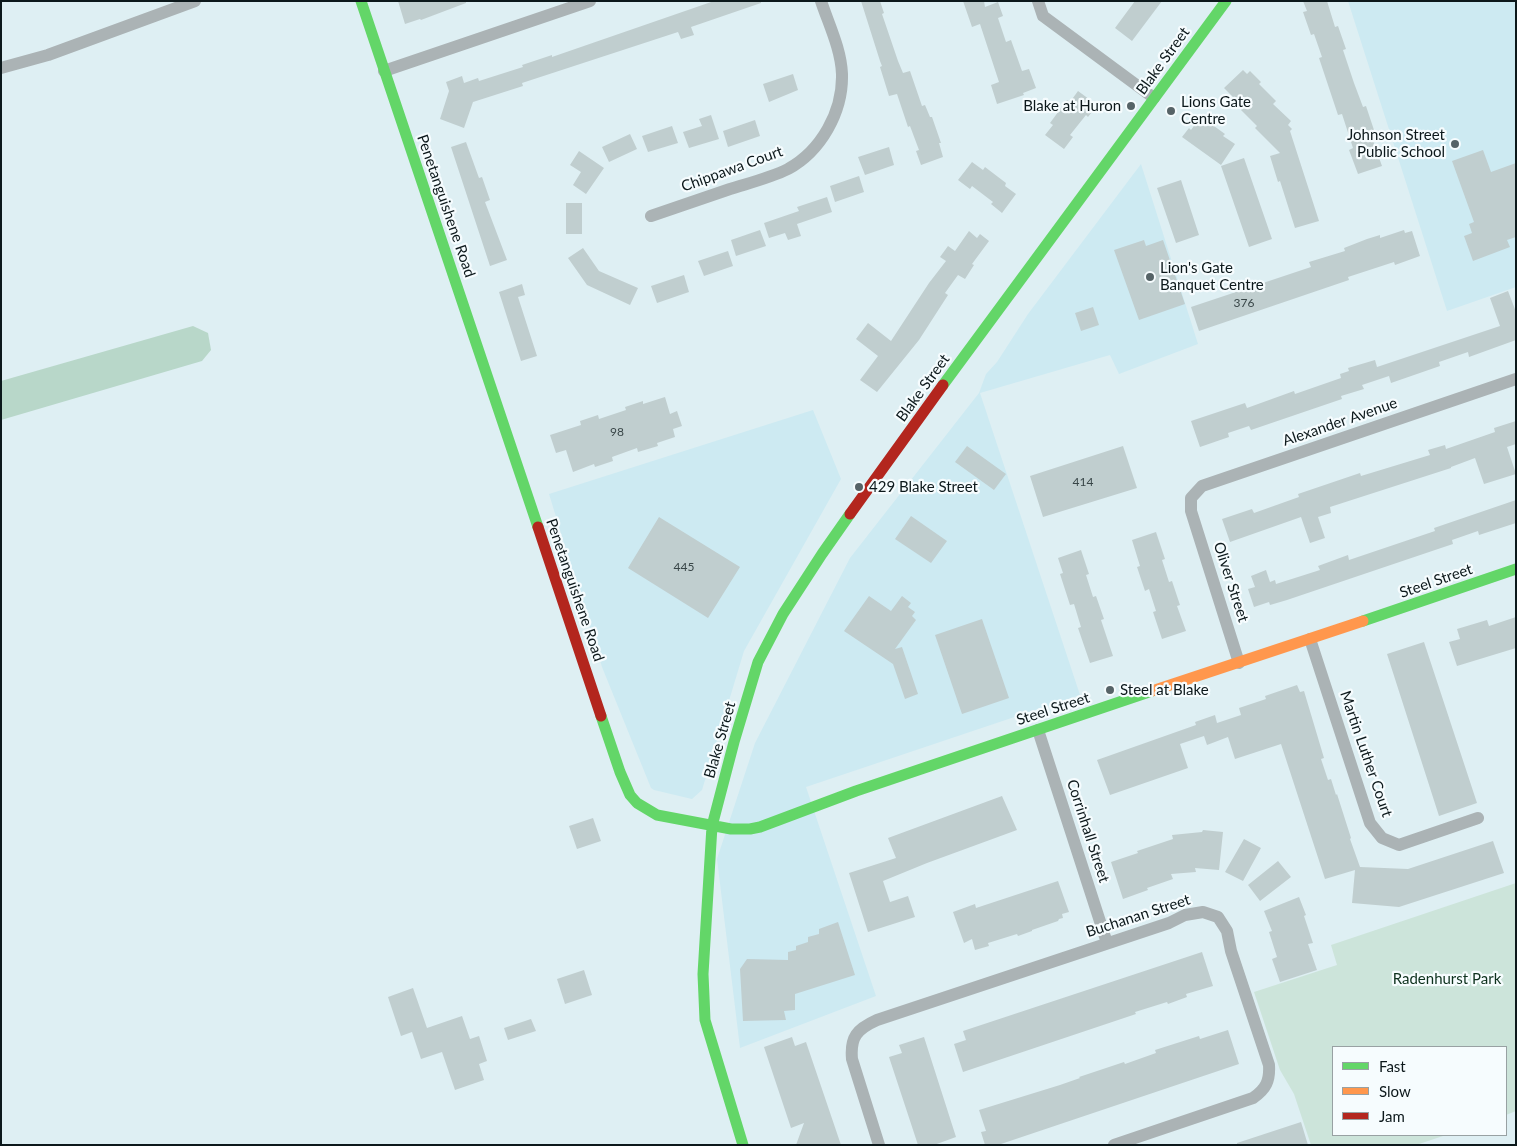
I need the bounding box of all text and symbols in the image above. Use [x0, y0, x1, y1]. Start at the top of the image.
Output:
street label: Blake Street [1133, 24, 1193, 98]
place label: Lions Gate Centre [1181, 93, 1251, 128]
place label: Blake at Huron [1023, 97, 1121, 115]
marker: Blake at Huron [1125, 100, 1137, 112]
marker: Lions Gate Centre [1165, 105, 1177, 117]
place label: Johnson Street Public School [1347, 126, 1445, 161]
street label: Penetanguishene Road [413, 132, 479, 280]
marker: Johnson Street Public School [1449, 138, 1461, 150]
street label: Chippawa Court [679, 142, 785, 196]
place label: Lion's Gate Banquet Centre [1160, 259, 1264, 294]
marker: Lion's Gate Banquet Centre [1144, 271, 1156, 283]
house number: 376 [1234, 296, 1254, 310]
street label: Blake Street [893, 351, 953, 425]
street label: Alexander Avenue [1280, 394, 1400, 450]
house number: 98 [610, 425, 624, 439]
house number: 414 [1073, 475, 1093, 489]
place label: 429 Blake Street [869, 478, 978, 496]
marker: 429 Blake Street [853, 481, 865, 493]
street label: Penetanguishene Road [542, 516, 608, 664]
street label: Oliver Street [1210, 540, 1252, 624]
house number: 445 [674, 560, 694, 574]
street label: Steel Street [1397, 560, 1475, 602]
place label: Steel at Blake [1120, 681, 1209, 699]
marker: Steel at Blake [1104, 684, 1116, 696]
street label: Steel Street [1014, 689, 1092, 729]
street label: Martin Luther Court [1336, 689, 1396, 819]
street label: Blake Street [700, 700, 740, 780]
street label: Corrinhall Street [1063, 777, 1113, 885]
street label: Buchanan Street [1084, 891, 1192, 941]
park label: Radenhurst Park [1393, 970, 1501, 988]
legend [1332, 1046, 1507, 1136]
text: Fast [1379, 1057, 1406, 1075]
text: Slow [1379, 1082, 1411, 1100]
text: Jam [1379, 1107, 1405, 1125]

